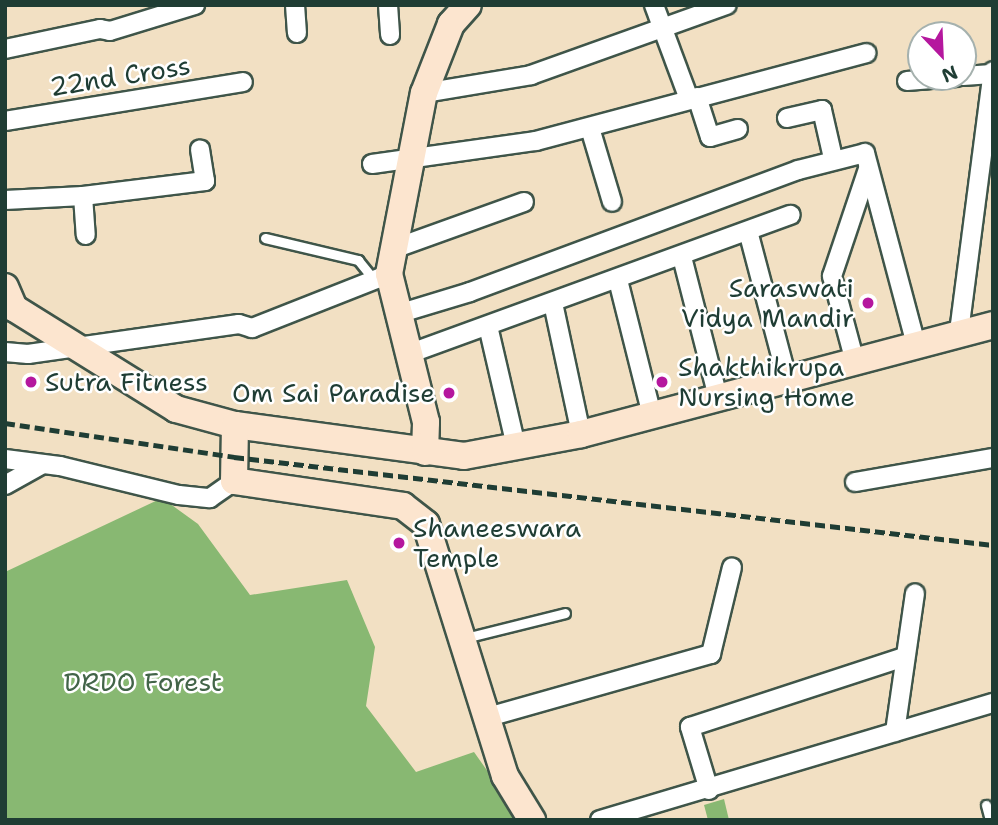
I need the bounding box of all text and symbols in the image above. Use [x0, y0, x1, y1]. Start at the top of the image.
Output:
north arrow [907, 21, 977, 91]
street label: 22nd Cross [47, 49, 193, 103]
text: N [938, 60, 961, 88]
place label: Saraswati Vidya Mandir [681, 272, 854, 334]
marker: Saraswati Vidya Mandir [860, 295, 876, 311]
place label: Shakthikrupa Nursing Home [678, 351, 855, 412]
place label: Sutra Fitness [45, 366, 208, 398]
marker: Shakthikrupa Nursing Home [652, 372, 672, 392]
marker: Sutra Fitness [23, 374, 39, 390]
place label: Om Sai Paradise [232, 377, 435, 409]
marker: Om Sai Paradise [441, 385, 457, 401]
place label: Shaneeswara Temple [413, 512, 581, 574]
marker: Shaneeswara Temple [391, 535, 407, 551]
park label: DRDO Forest [64, 666, 222, 698]

